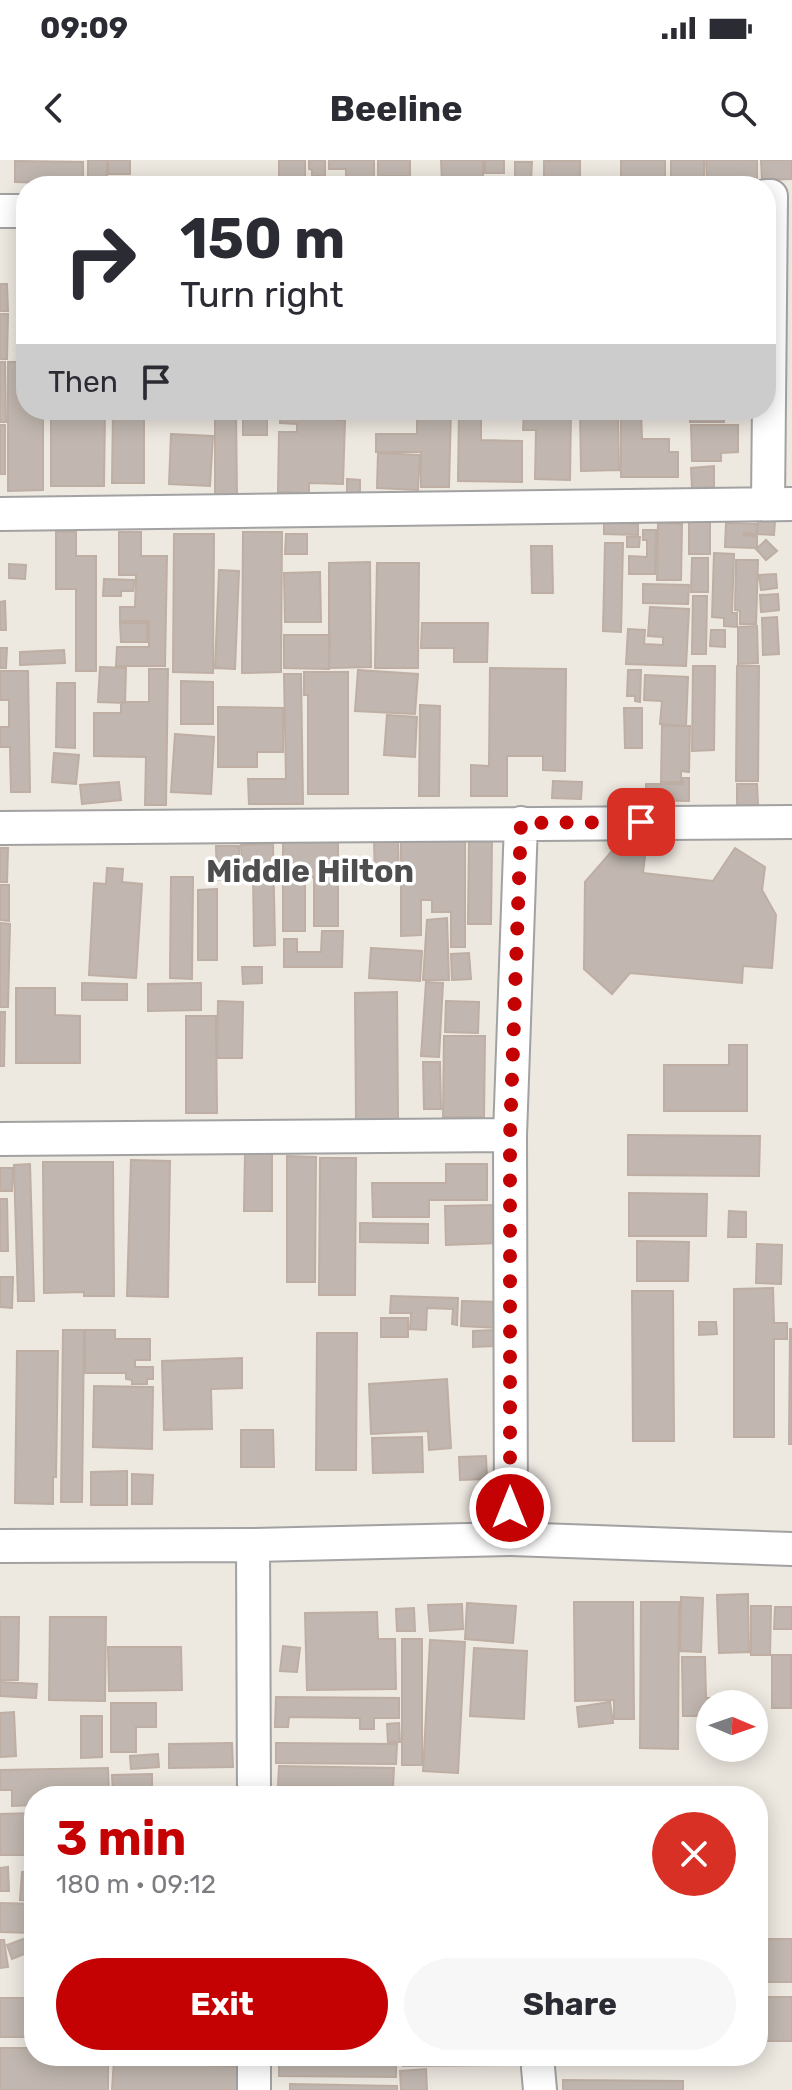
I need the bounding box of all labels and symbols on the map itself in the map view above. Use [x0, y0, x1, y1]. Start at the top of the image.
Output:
pin [607, 788, 675, 856]
district label: Middle Hilton [206, 852, 414, 890]
position arrow [468, 1466, 552, 1550]
north arrow [696, 1690, 768, 1762]

